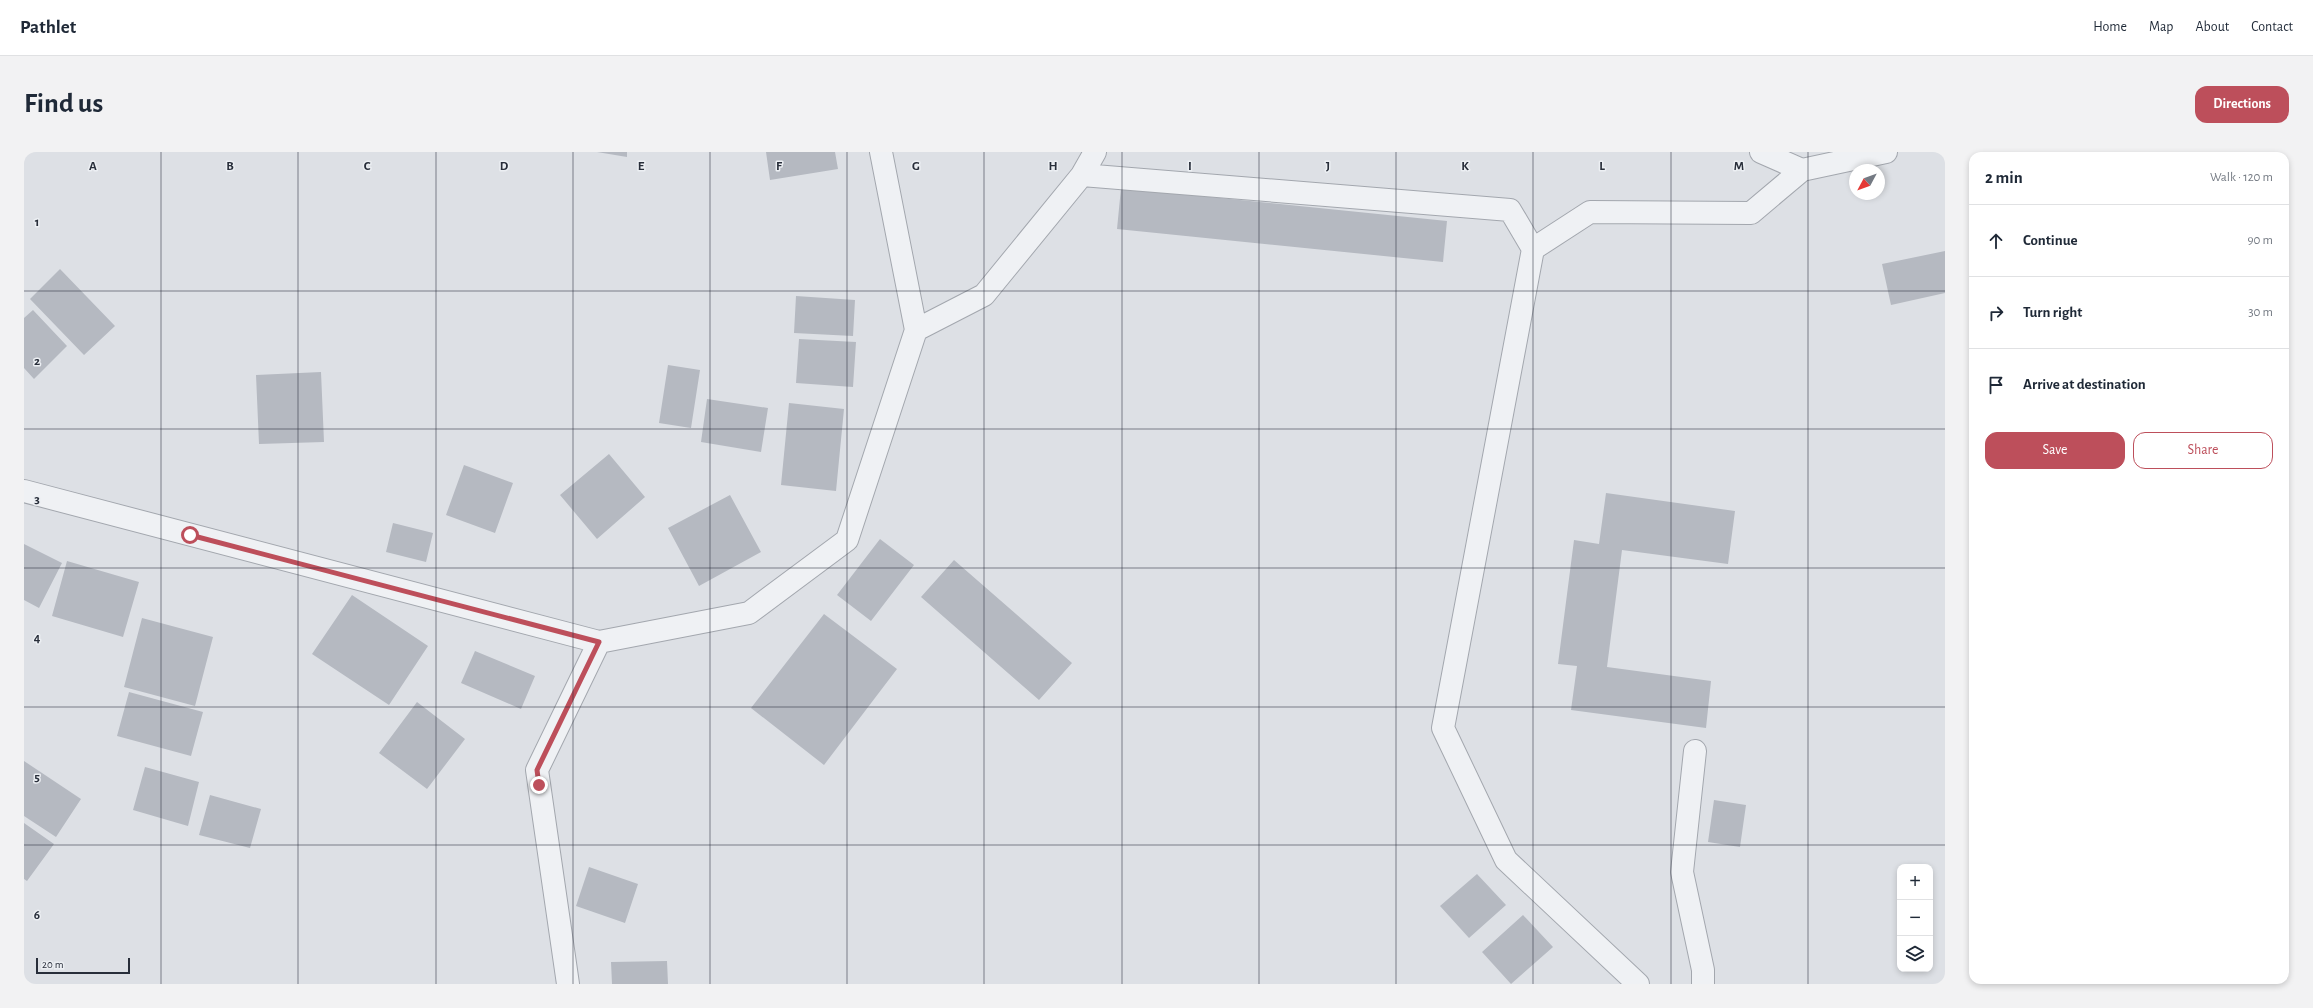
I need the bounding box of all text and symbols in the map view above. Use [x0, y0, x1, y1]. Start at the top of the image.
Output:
text: Pathlet [20, 18, 76, 37]
text: Home [2093, 20, 2127, 34]
text: Map [2149, 20, 2173, 34]
text: About [2195, 20, 2229, 34]
text: Contact [2251, 20, 2293, 34]
button: Directions [2195, 86, 2289, 123]
text: Find us [24, 90, 103, 118]
text: A [89, 160, 97, 173]
text: B [226, 160, 234, 173]
text: C [364, 160, 371, 173]
text: D [500, 160, 509, 173]
text: E [638, 160, 645, 173]
text: F [776, 160, 783, 173]
text: G [912, 160, 920, 173]
text: H [1048, 160, 1058, 173]
text: I [1188, 160, 1192, 173]
text: J [1326, 160, 1330, 173]
text: K [1461, 160, 1469, 173]
text: L [1599, 160, 1605, 173]
text: M [1734, 160, 1744, 173]
north arrow [1849, 164, 1885, 200]
text: 2 min [1985, 169, 2023, 186]
text: Walk · 120 m [2210, 171, 2273, 184]
text: 1 [35, 216, 39, 229]
icon: ahead [1985, 230, 2007, 252]
text: Continue [2023, 233, 2078, 248]
text: 90 m [2247, 234, 2273, 247]
icon: right [1985, 302, 2007, 324]
text: Turn right [2023, 305, 2082, 320]
text: 30 m [2248, 306, 2273, 319]
text: 2 [34, 355, 40, 368]
icon: arrive [1985, 374, 2007, 396]
text: Arrive at destination [2023, 377, 2146, 392]
button: Save [1985, 432, 2125, 469]
button: Share [2133, 432, 2273, 469]
text: 3 [34, 493, 40, 506]
route start [181, 526, 199, 544]
text: 4 [34, 632, 41, 645]
text: 5 [34, 771, 40, 784]
route end [530, 776, 548, 794]
map controls [1897, 864, 1933, 972]
button: + [1897, 864, 1933, 900]
button: − [1897, 900, 1933, 936]
text: 6 [34, 909, 40, 922]
button: layers [1897, 936, 1933, 972]
scale bar [36, 956, 130, 975]
text: 20 m [42, 959, 63, 970]

